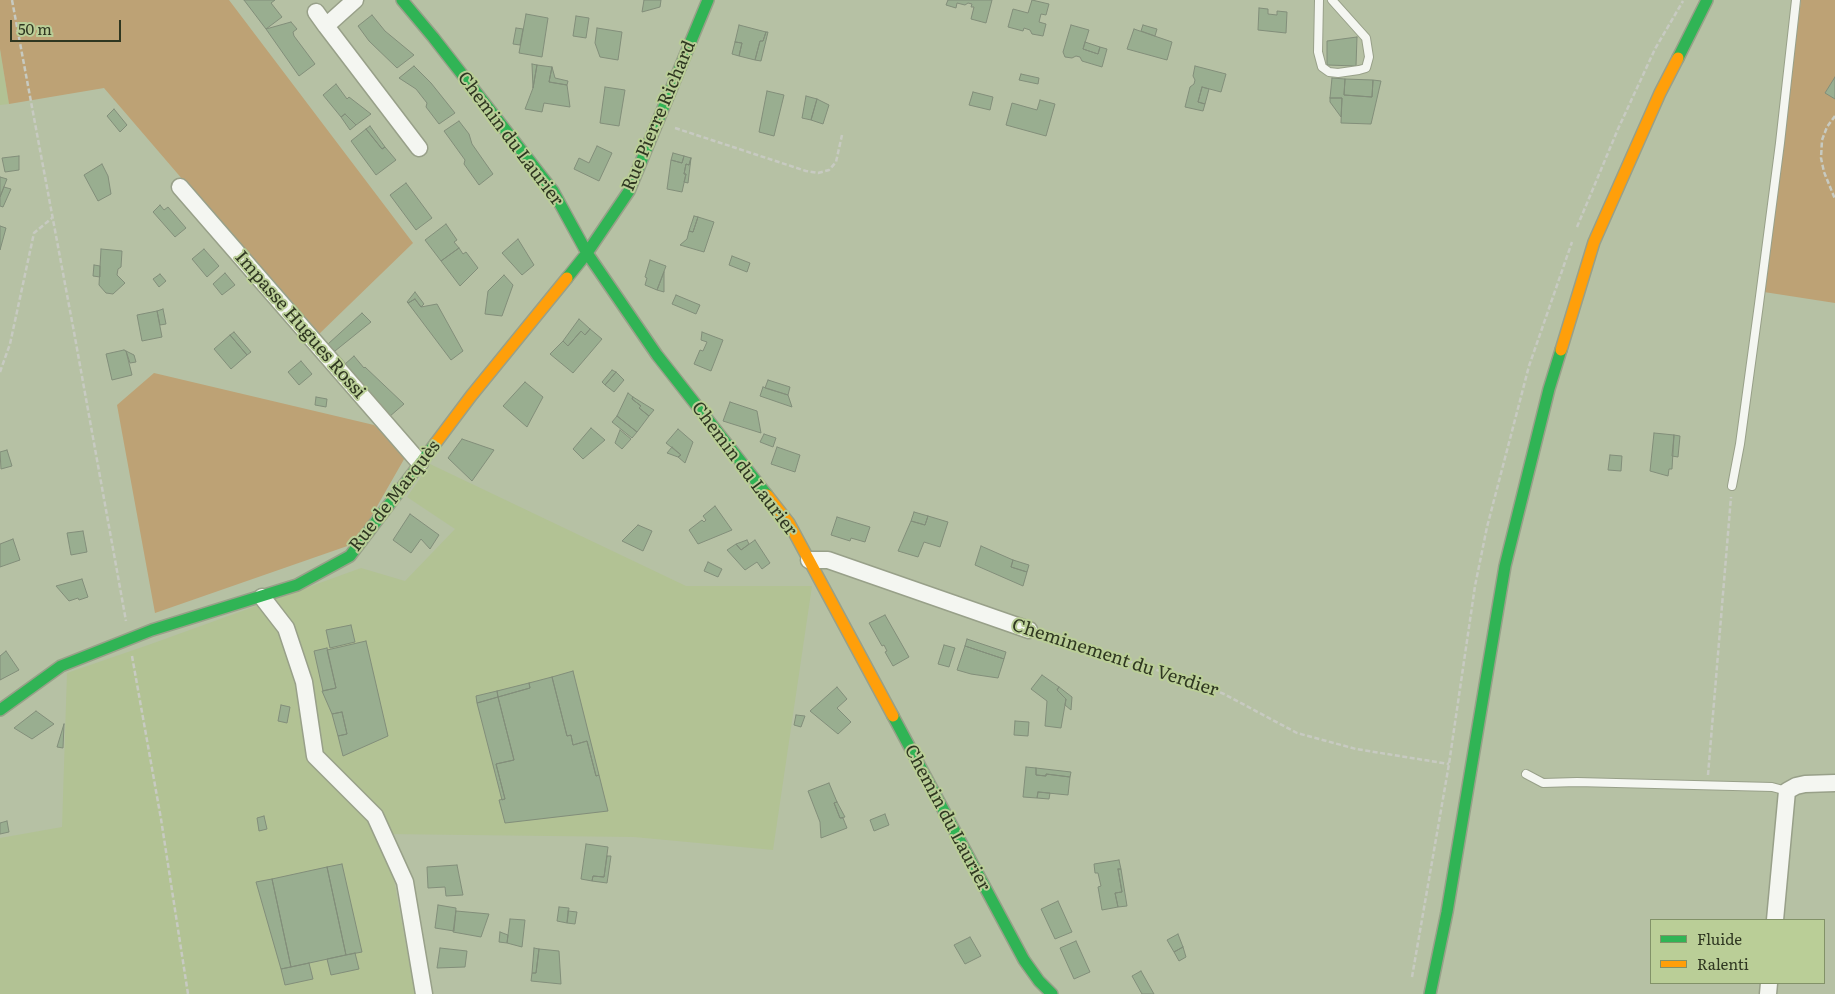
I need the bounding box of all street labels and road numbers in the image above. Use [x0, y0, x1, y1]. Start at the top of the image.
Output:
street label: Rue Pierre Richard [618, 38, 700, 194]
street label: Chemin du Laurier [453, 68, 567, 210]
street label: Impasse Hugues Rossi [230, 247, 370, 403]
street label: Chemin du Laurier [687, 398, 801, 540]
street label: Rue de Marquès [345, 436, 445, 556]
street label: Cheminement du Verdier [1009, 614, 1221, 702]
street label: Chemin du Laurier [899, 741, 995, 895]

